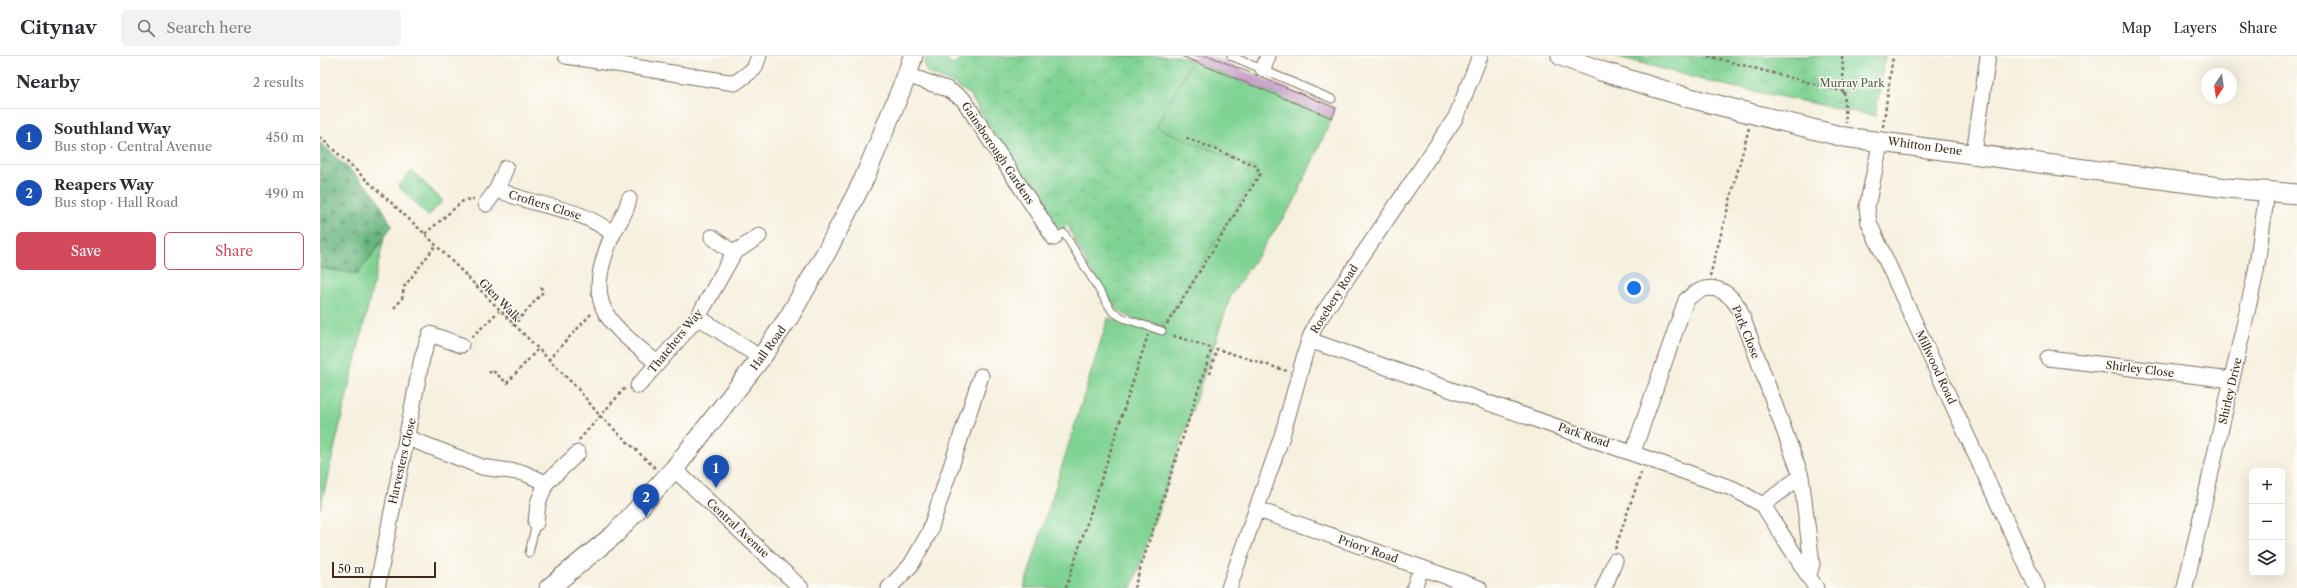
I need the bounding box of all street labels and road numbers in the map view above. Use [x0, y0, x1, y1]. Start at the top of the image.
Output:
street label: Gainsborough Gardens [959, 99, 1038, 207]
street label: Whitton Dene [1886, 134, 1963, 158]
street label: Crofters Close [507, 187, 583, 223]
street label: Rosebery Road [1307, 262, 1361, 336]
street label: Glen Walk [476, 276, 524, 325]
street label: Park Close [1729, 303, 1763, 361]
street label: Thatchers Way [645, 305, 706, 376]
street label: Hall Road [747, 323, 789, 373]
street label: Millwood Road [1913, 328, 1959, 406]
street label: Shirley Drive [2216, 356, 2244, 426]
street label: Shirley Close [2105, 358, 2175, 380]
street label: Harvesters Close [385, 416, 419, 506]
street label: Park Road [1556, 420, 1612, 450]
street label: Central Avenue [704, 495, 772, 561]
street label: Priory Road [1336, 532, 1400, 566]

